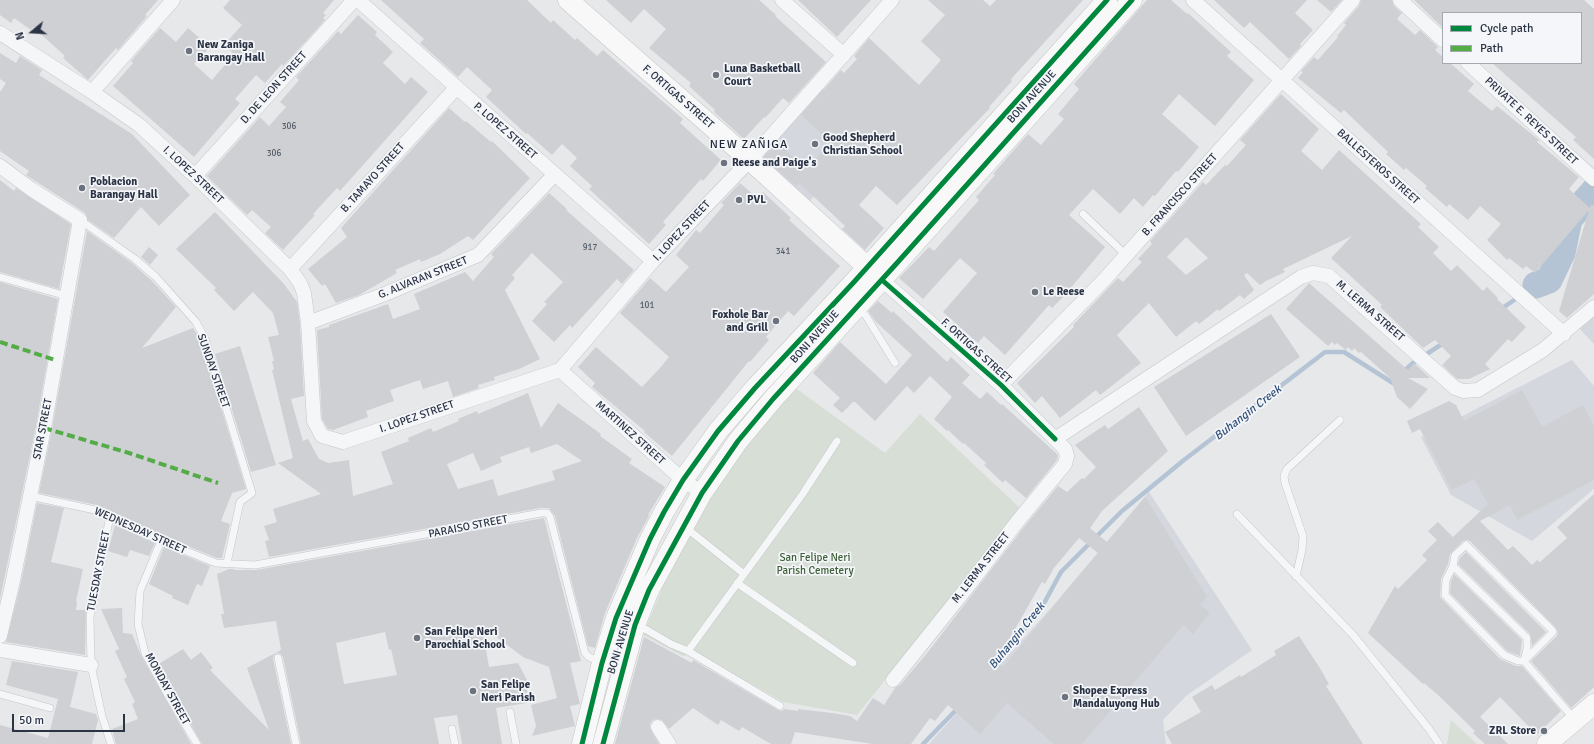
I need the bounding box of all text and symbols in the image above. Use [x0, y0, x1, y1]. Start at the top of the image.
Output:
north arrow [12, 12, 52, 52]
legend [1442, 12, 1582, 64]
text: Cycle path [1480, 21, 1533, 36]
text: N [13, 30, 27, 42]
place label: New Zaniga Barangay Hall [197, 38, 265, 64]
text: Path [1480, 41, 1503, 56]
marker: New Zaniga Barangay Hall [184, 46, 194, 56]
street label: D. DE LEON STREET [238, 49, 310, 127]
street label: F. ORTIGAS STREET [640, 62, 716, 132]
place label: Luna Basketball Court [724, 62, 800, 88]
street label: BONI AVENUE [1005, 68, 1059, 126]
marker: Luna Basketball Court [711, 70, 721, 80]
street label: PRIVATE E. REYES STREET [1482, 74, 1580, 168]
street label: P. LOPEZ STREET [471, 100, 539, 162]
house number: 306 [282, 122, 296, 132]
street label: BALLESTEROS STREET [1334, 127, 1422, 207]
place label: Good Shepherd Christian School [823, 131, 902, 157]
district label: NEW ZAÑIGA [710, 138, 788, 152]
marker: Good Shepherd Christian School [810, 139, 820, 149]
street label: B. TAMAYO STREET [338, 140, 408, 216]
street label: I. LOPEZ STREET [160, 144, 226, 206]
house number: 306 [267, 149, 281, 159]
street label: B. FRANCISCO STREET [1140, 151, 1220, 239]
place label: Reese and Paige's [732, 156, 816, 170]
marker: Reese and Paige's [719, 158, 729, 168]
place label: Poblacion Barangay Hall [90, 175, 158, 201]
marker: Poblacion Barangay Hall [77, 183, 87, 193]
place label: PVL [747, 193, 766, 207]
marker: PVL [734, 195, 744, 205]
street label: I. LOPEZ STREET [651, 198, 713, 264]
house number: 917 [583, 243, 597, 253]
house number: 341 [776, 247, 790, 257]
street label: G. ALVARAN STREET [376, 254, 470, 302]
street label: M. LERMA STREET [1333, 278, 1407, 344]
place label: Le Reese [1043, 285, 1084, 299]
marker: Le Reese [1030, 287, 1040, 297]
house number: 101 [640, 301, 654, 311]
place label: Foxhole Bar and Grill [712, 308, 768, 334]
street label: BONI AVENUE [788, 308, 842, 366]
marker: Foxhole Bar and Grill [771, 316, 781, 326]
street label: F. ORTIGAS STREET [938, 316, 1014, 386]
street label: SUNDAY STREET [194, 332, 232, 410]
water label: Buhangin Creek [1212, 382, 1284, 444]
street label: STAR STREET [31, 397, 55, 461]
street label: I. LOPEZ STREET [378, 398, 456, 436]
street label: MARTINEZ STREET [593, 398, 667, 468]
street label: WEDNESDAY STREET [92, 505, 188, 557]
street label: PARAISO STREET [427, 513, 509, 541]
street label: TUESDAY STREET [85, 530, 113, 612]
street label: M. LERMA STREET [949, 530, 1013, 606]
park label: San Felipe Neri Parish Cemetery [776, 551, 854, 577]
water label: Buhangin Creek [986, 600, 1048, 672]
street label: BONI AVENUE [605, 608, 637, 676]
place label: San Felipe Neri Parochial School [425, 625, 505, 651]
marker: San Felipe Neri Parochial School [412, 633, 422, 643]
street label: MONDAY STREET [142, 651, 192, 727]
place label: San Felipe Neri Parish [481, 678, 535, 704]
place label: Shopee Express Mandaluyong Hub [1073, 684, 1160, 710]
marker: San Felipe Neri Parish [468, 686, 478, 696]
marker: Shopee Express Mandaluyong Hub [1060, 692, 1070, 702]
scale bar [14, 706, 127, 732]
text: 50 m [19, 713, 44, 728]
place label: ZRL Store [1489, 724, 1536, 738]
marker: ZRL Store [1539, 726, 1549, 736]

